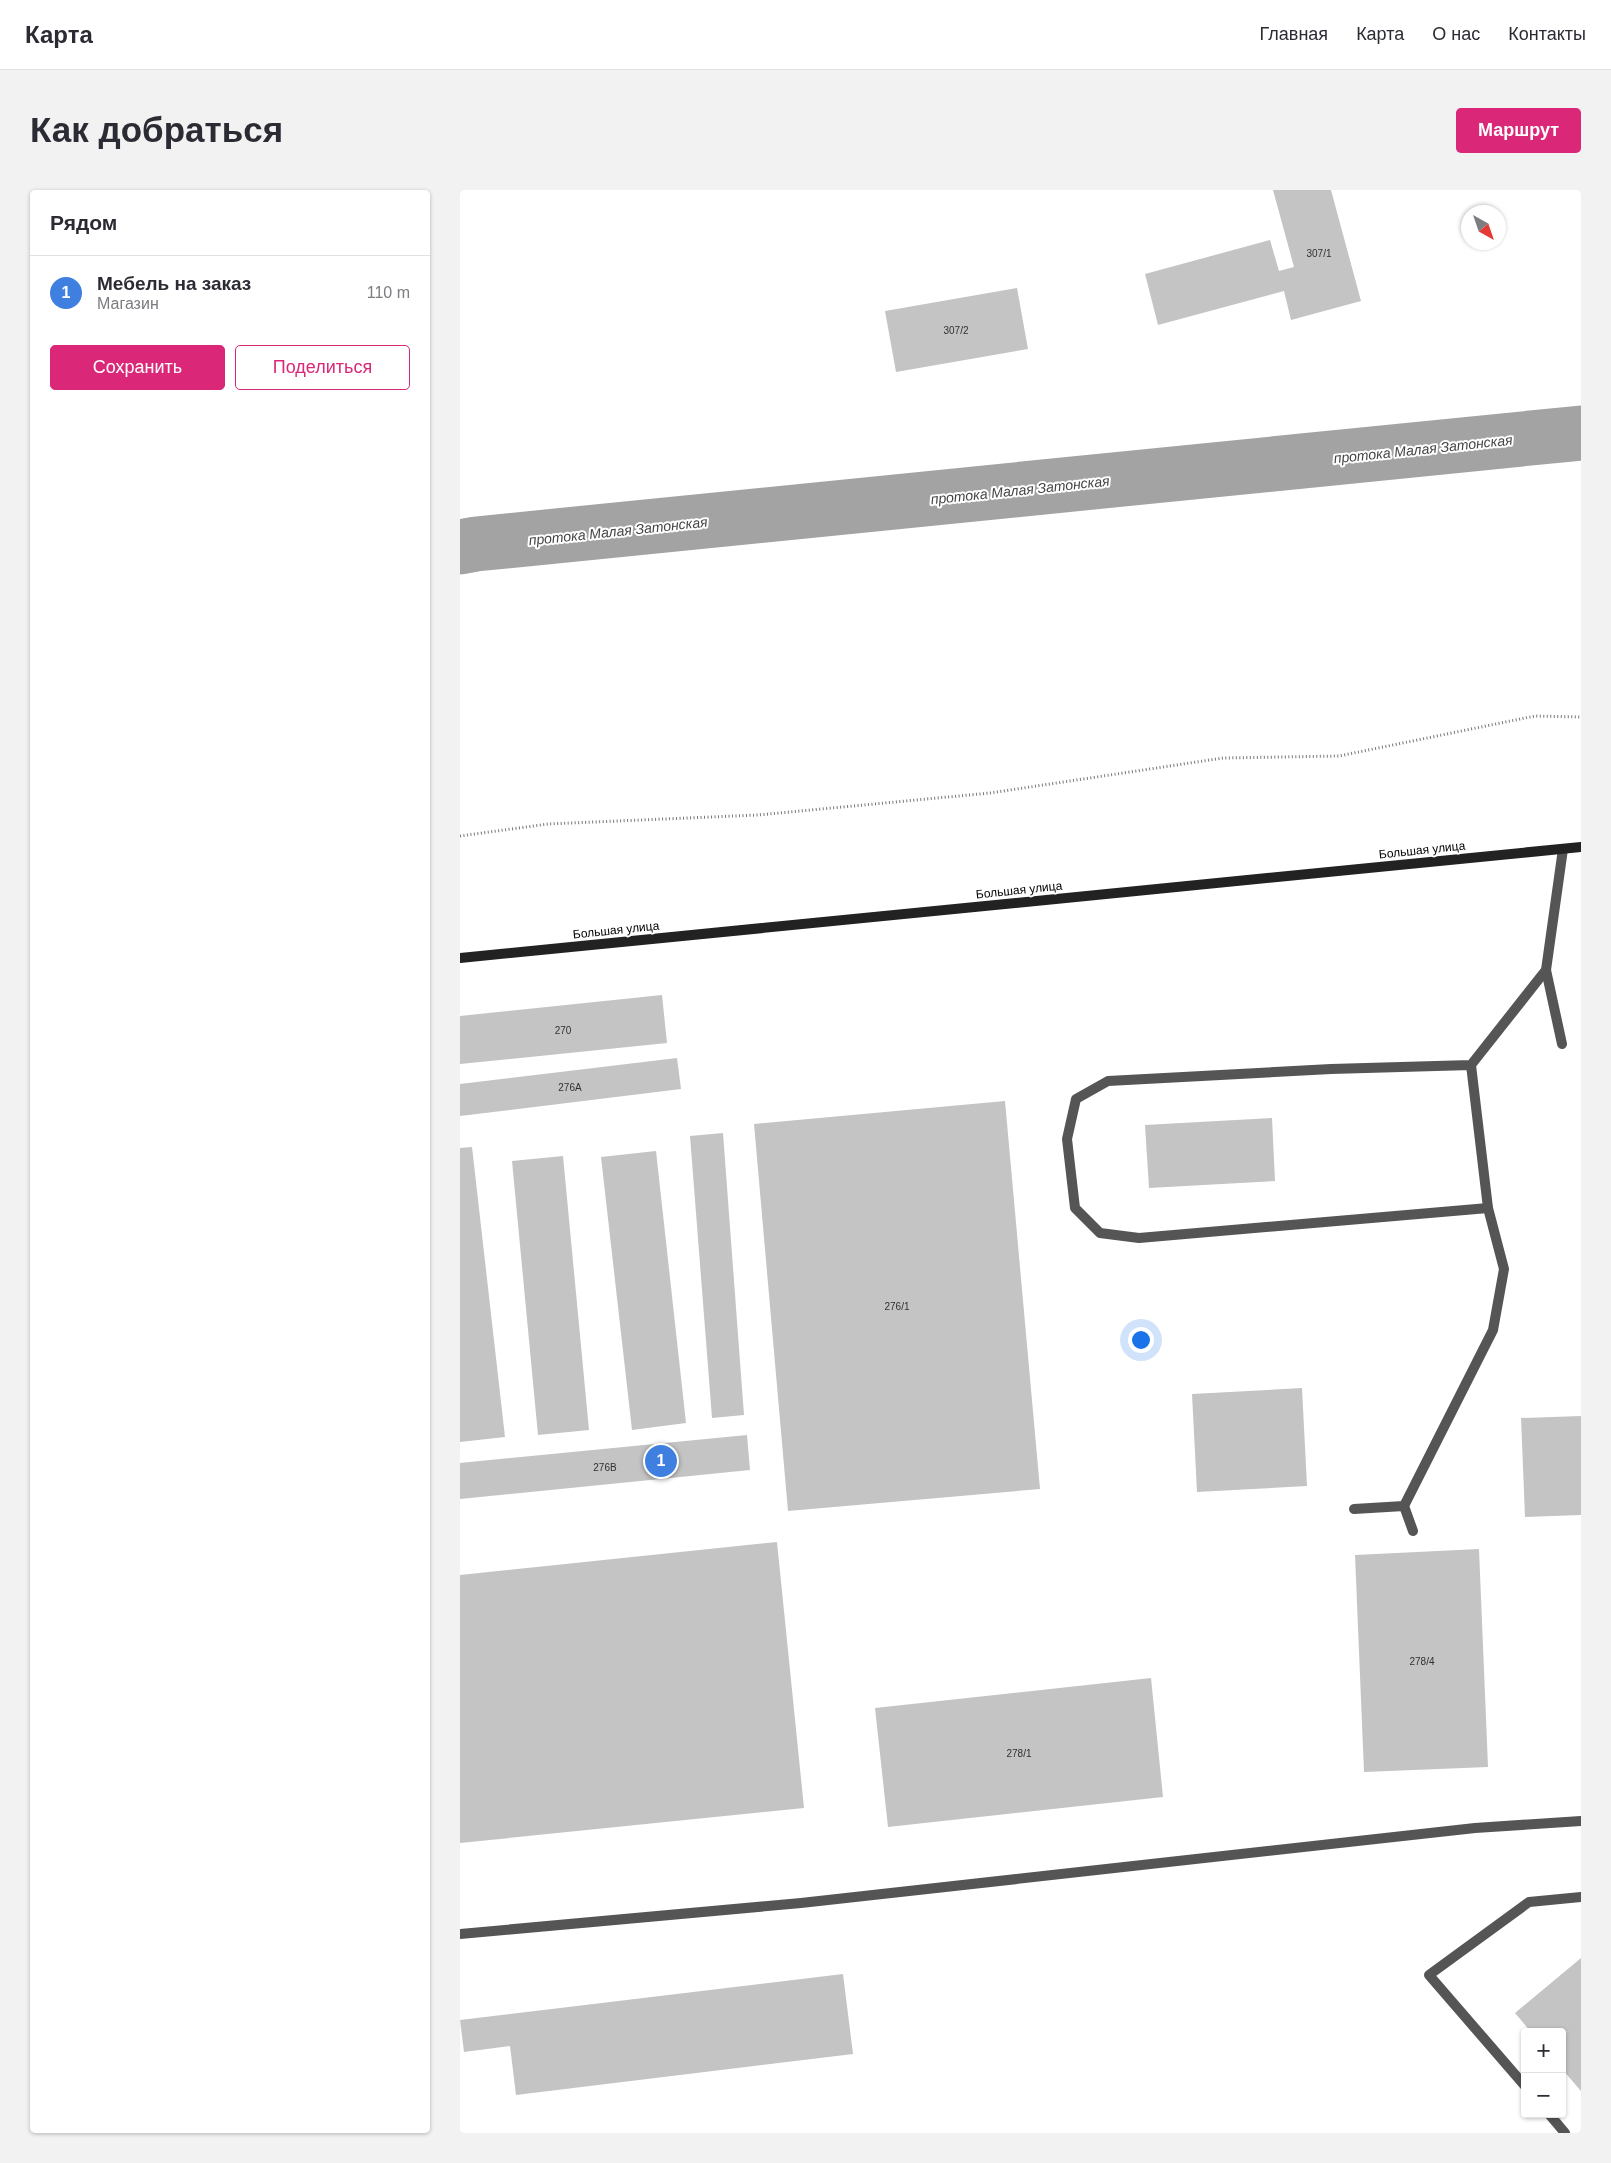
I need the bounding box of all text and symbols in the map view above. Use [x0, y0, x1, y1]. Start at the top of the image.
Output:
text: Карта [25, 21, 93, 48]
text: Главная [1260, 24, 1328, 44]
text: Карта [1356, 24, 1404, 44]
text: О нас [1432, 24, 1480, 44]
text: Контакты [1508, 24, 1586, 44]
button: Маршрут [1456, 108, 1581, 153]
text: Как добраться [30, 110, 283, 149]
north arrow [1461, 205, 1506, 250]
text: Рядом [50, 211, 117, 234]
house number: 307/1 [1306, 248, 1332, 259]
text: Мебель на заказ [97, 273, 251, 294]
text: 1 [62, 284, 70, 301]
text: 110 m [367, 284, 410, 301]
text: Магазин [97, 295, 159, 312]
house number: 307/2 [943, 325, 969, 336]
button: Сохранить [50, 345, 225, 390]
button: Поделиться [235, 345, 410, 390]
water label: протока Малая Затонская [1333, 432, 1514, 466]
water label: протока Малая Затонская [930, 473, 1111, 507]
water label: протока Малая Затонская [528, 514, 709, 548]
street label: Большая улица [1378, 838, 1466, 861]
street label: Большая улица [975, 878, 1063, 901]
street label: Большая улица [572, 918, 660, 941]
house number: 270 [555, 1025, 572, 1036]
house number: 276А [558, 1082, 582, 1093]
house number: 276/1 [884, 1301, 910, 1312]
your location [1128, 1327, 1154, 1353]
pin: 1 [645, 1442, 677, 1480]
house number: 276В [593, 1462, 617, 1473]
house number: 278/4 [1409, 1656, 1435, 1667]
house number: 278/1 [1006, 1748, 1032, 1759]
map controls [1521, 2028, 1566, 2118]
button: + [1521, 2028, 1566, 2073]
button: − [1521, 2073, 1566, 2118]

